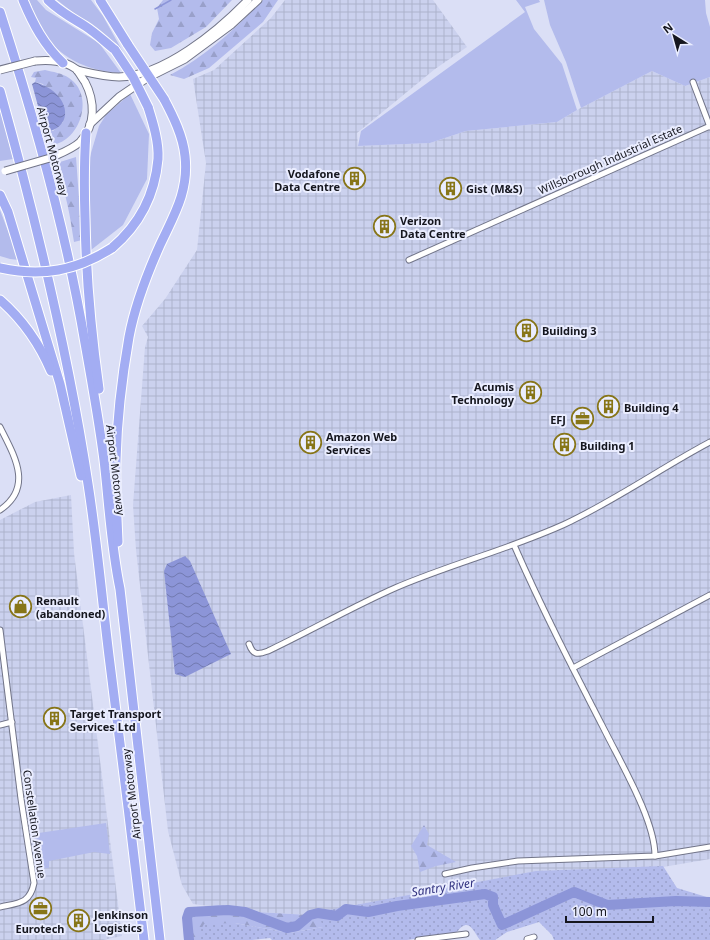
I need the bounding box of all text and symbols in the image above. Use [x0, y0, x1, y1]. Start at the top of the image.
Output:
north arrow [654, 16, 694, 56]
text: N [660, 19, 676, 36]
street label: Airport Motorway [34, 105, 72, 197]
street label: Willsborough Industrial Estate [536, 120, 684, 198]
place label: Vodafone Data Centre [274, 166, 340, 194]
building icon: Vodafone Data Centre [342, 166, 368, 192]
building icon: Gist (M&S) [437, 175, 463, 201]
place label: Gist (M&S) [466, 181, 523, 196]
building icon: Verizon Data Centre [371, 213, 397, 239]
place label: Verizon Data Centre [400, 213, 466, 241]
building icon: Building 3 [514, 317, 540, 343]
place label: Building 3 [542, 323, 597, 338]
place label: Acumis Technology [452, 379, 515, 407]
building icon: Acumis Technology [517, 379, 543, 405]
building icon: Building 4 [595, 394, 621, 420]
place label: Building 4 [624, 400, 679, 415]
office icon: EFJ [569, 406, 595, 432]
place label: EFJ [550, 412, 566, 427]
street label: Airport Motorway [103, 424, 129, 517]
building icon: Amazon Web Services [298, 429, 324, 455]
place label: Amazon Web Services [326, 429, 397, 457]
building icon: Building 1 [552, 432, 578, 458]
place label: Building 1 [580, 438, 635, 453]
shop icon: Renault (abandoned) [8, 593, 34, 619]
place label: Renault (abandoned) [36, 593, 106, 621]
building icon: Target Transport Services Ltd [42, 706, 68, 732]
place label: Target Transport Services Ltd [70, 706, 162, 734]
street label: Airport Motorway [118, 747, 144, 840]
street label: Constellation Avenue [20, 769, 50, 879]
water label: Santry River [410, 873, 477, 900]
office icon: Eurotech [27, 895, 53, 921]
scale bar [566, 898, 653, 924]
text: 100 m [572, 903, 607, 920]
building icon: Jenkinson Logistics [66, 907, 92, 933]
place label: Jenkinson Logistics [93, 907, 148, 935]
place label: Eurotech [15, 921, 65, 936]

